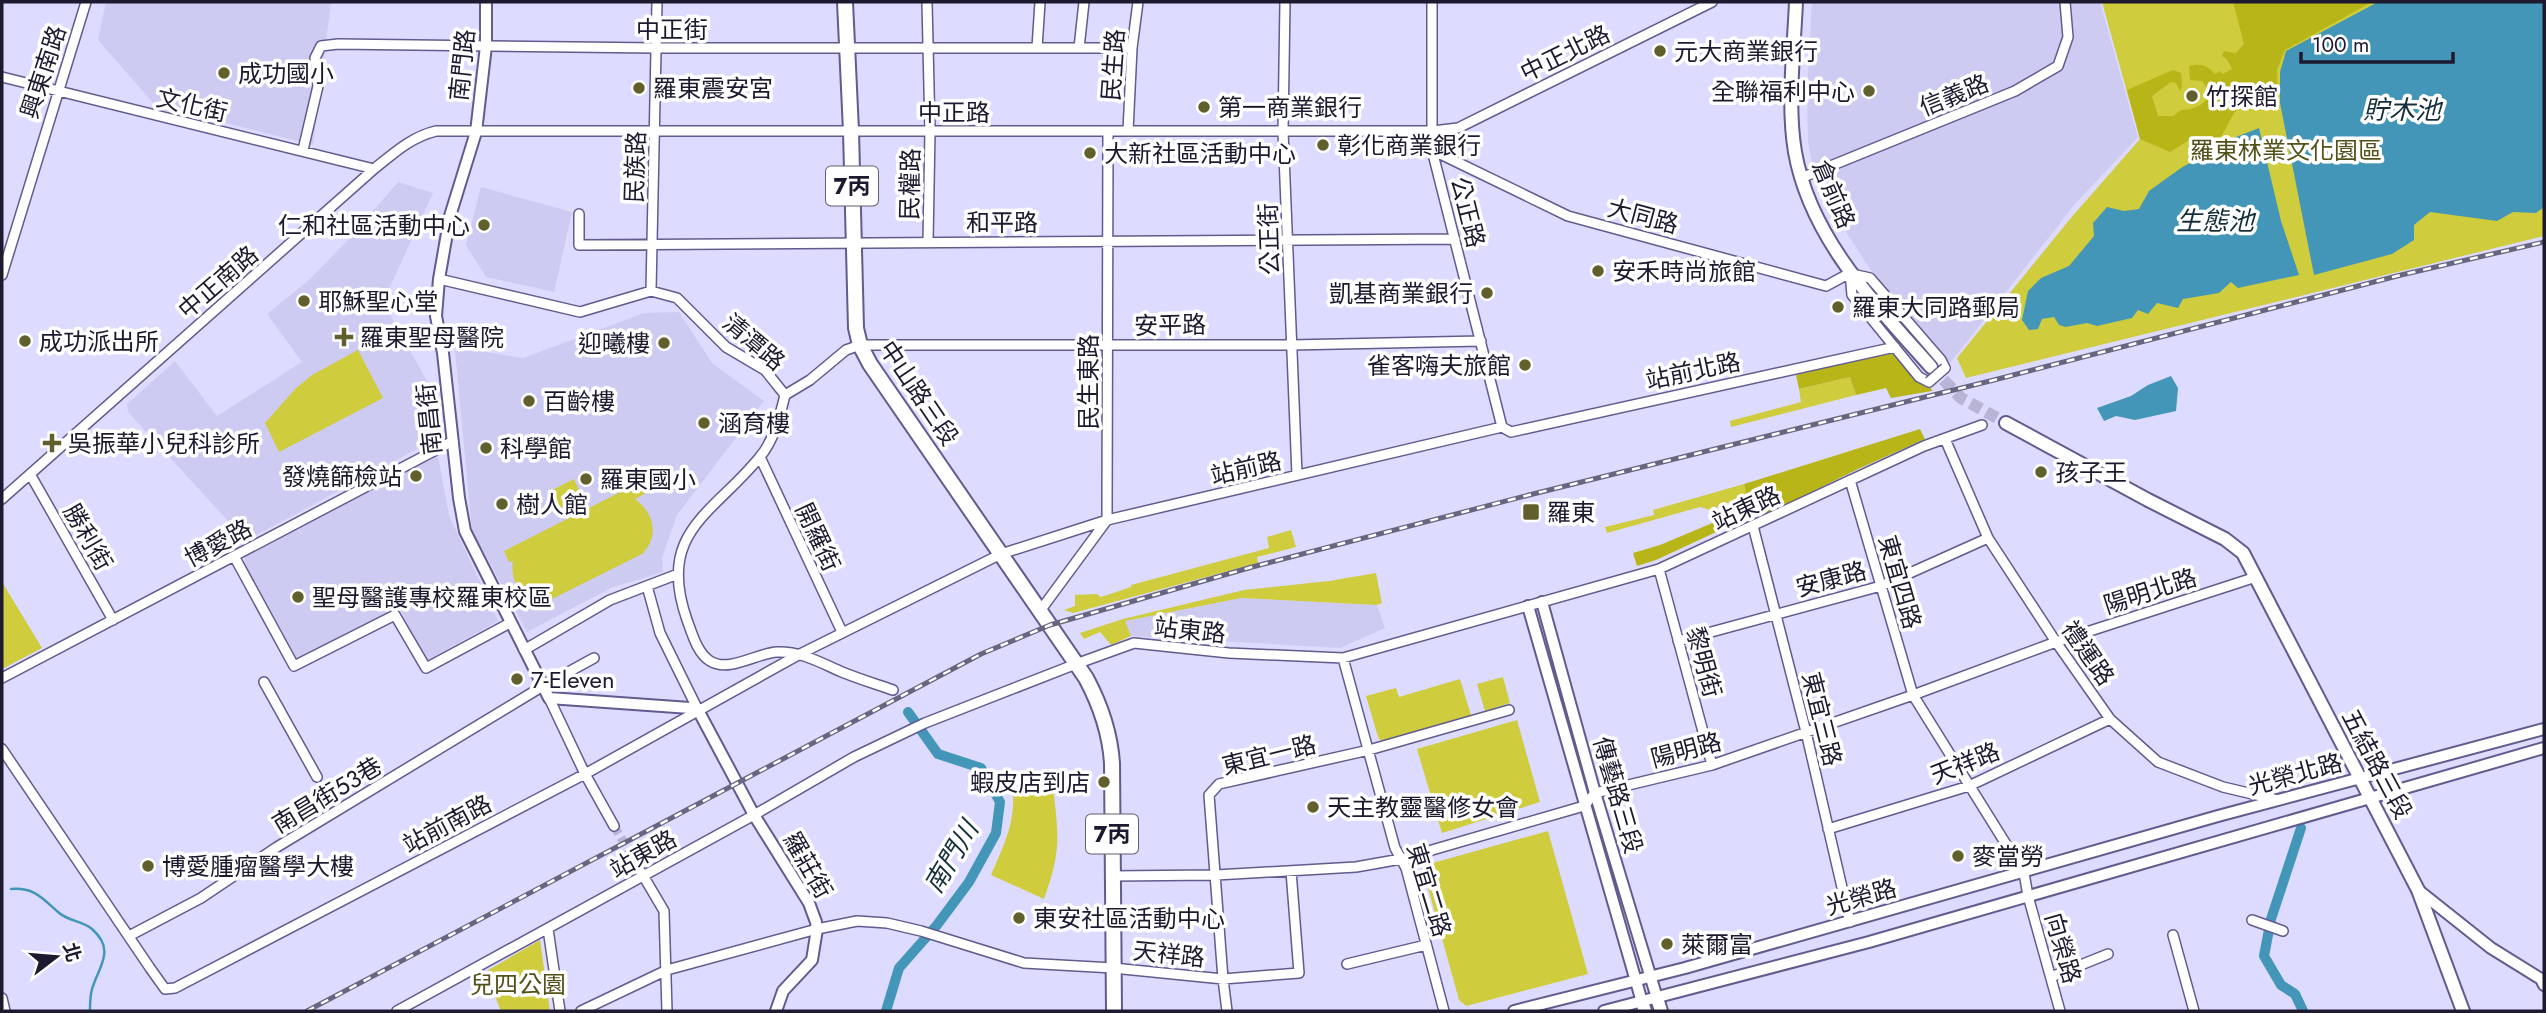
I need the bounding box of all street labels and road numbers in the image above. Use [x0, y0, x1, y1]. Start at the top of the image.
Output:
street label: 中正街 [636, 12, 708, 47]
street label: 中正北路 [1514, 16, 1616, 90]
street label: 興東南路 [12, 21, 74, 123]
street label: 南門路 [441, 27, 483, 103]
street label: 民生路 [1093, 28, 1133, 102]
street label: 信義路 [1914, 65, 1994, 125]
street label: 文化街 [153, 80, 231, 130]
street label: 中正路 [918, 95, 990, 130]
street label: 民族路 [616, 130, 654, 204]
street label: 民權路 [892, 148, 928, 220]
street label: 倉前路 [1804, 154, 1864, 234]
road number: 7丙 [826, 167, 878, 206]
street label: 公正路 [1442, 173, 1494, 251]
street label: 大同路 [1604, 190, 1682, 242]
street label: 公正街 [1250, 202, 1288, 276]
street label: 和平路 [966, 205, 1038, 240]
street label: 中正南路 [170, 237, 266, 327]
street label: 清潭路 [715, 305, 793, 379]
street label: 安平路 [1134, 307, 1206, 343]
street label: 中山路三段 [871, 333, 967, 453]
street label: 民生東路 [1071, 334, 1106, 430]
street label: 站前北路 [1642, 344, 1744, 398]
street label: 南昌街 [408, 381, 450, 457]
street label: 站前路 [1207, 443, 1285, 493]
street label: 站東路 [1706, 477, 1786, 539]
street label: 勝利街 [55, 497, 121, 577]
street label: 開羅街 [787, 497, 849, 577]
street label: 博愛路 [178, 511, 258, 575]
street label: 東宜四路 [1870, 531, 1930, 633]
street label: 安康路 [1792, 553, 1870, 605]
street label: 陽明北路 [2099, 560, 2201, 622]
street label: 站東路 [1152, 609, 1228, 651]
street label: 禮運路 [2053, 613, 2123, 693]
street label: 黎明街 [1678, 623, 1730, 701]
street label: 東宜三路 [1793, 668, 1851, 770]
street label: 五結路三段 [2333, 703, 2421, 825]
street label: 陽明路 [1647, 724, 1725, 776]
street label: 東宜一路 [1218, 726, 1320, 784]
street label: 傳藝路三段 [1585, 733, 1651, 857]
street label: 天祥路 [1925, 733, 2005, 793]
street label: 光榮北路 [2244, 745, 2346, 803]
street label: 南昌街53巷 [265, 748, 389, 842]
street label: 站前南路 [396, 786, 498, 862]
road number: 7丙 [1086, 814, 1138, 854]
street label: 站東路 [603, 821, 683, 887]
street label: 羅莊街 [775, 825, 841, 905]
street label: 東宜二路 [1398, 839, 1460, 941]
street label: 光榮路 [1822, 870, 1900, 924]
street label: 向榮路 [2036, 909, 2090, 987]
street label: 天祥路 [1131, 933, 1207, 975]

